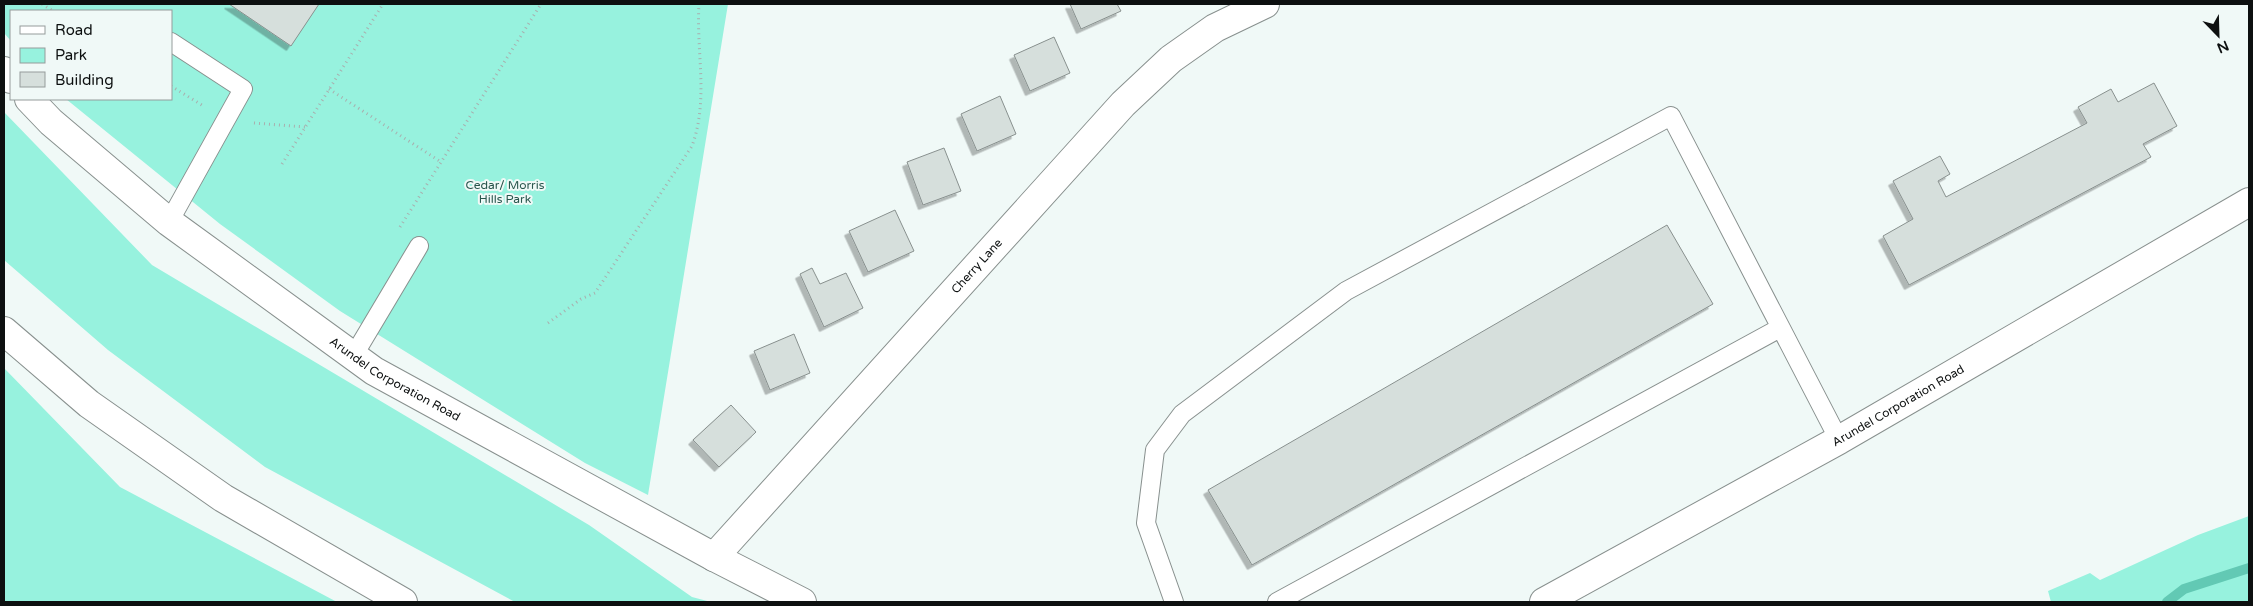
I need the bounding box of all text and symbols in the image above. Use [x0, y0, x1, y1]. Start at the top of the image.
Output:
legend [10, 10, 172, 100]
north arrow [2193, 10, 2243, 60]
text: Road [55, 21, 93, 39]
text: N [2214, 36, 2231, 57]
text: Park [55, 46, 87, 64]
text: Building [55, 71, 114, 89]
park label: Cedar/ Morris Hills Park [466, 178, 545, 206]
street label: Cherry Lane [948, 236, 1005, 296]
street label: Arundel Corporation Road [327, 334, 463, 424]
street label: Arundel Corporation Road [1830, 362, 1967, 449]

